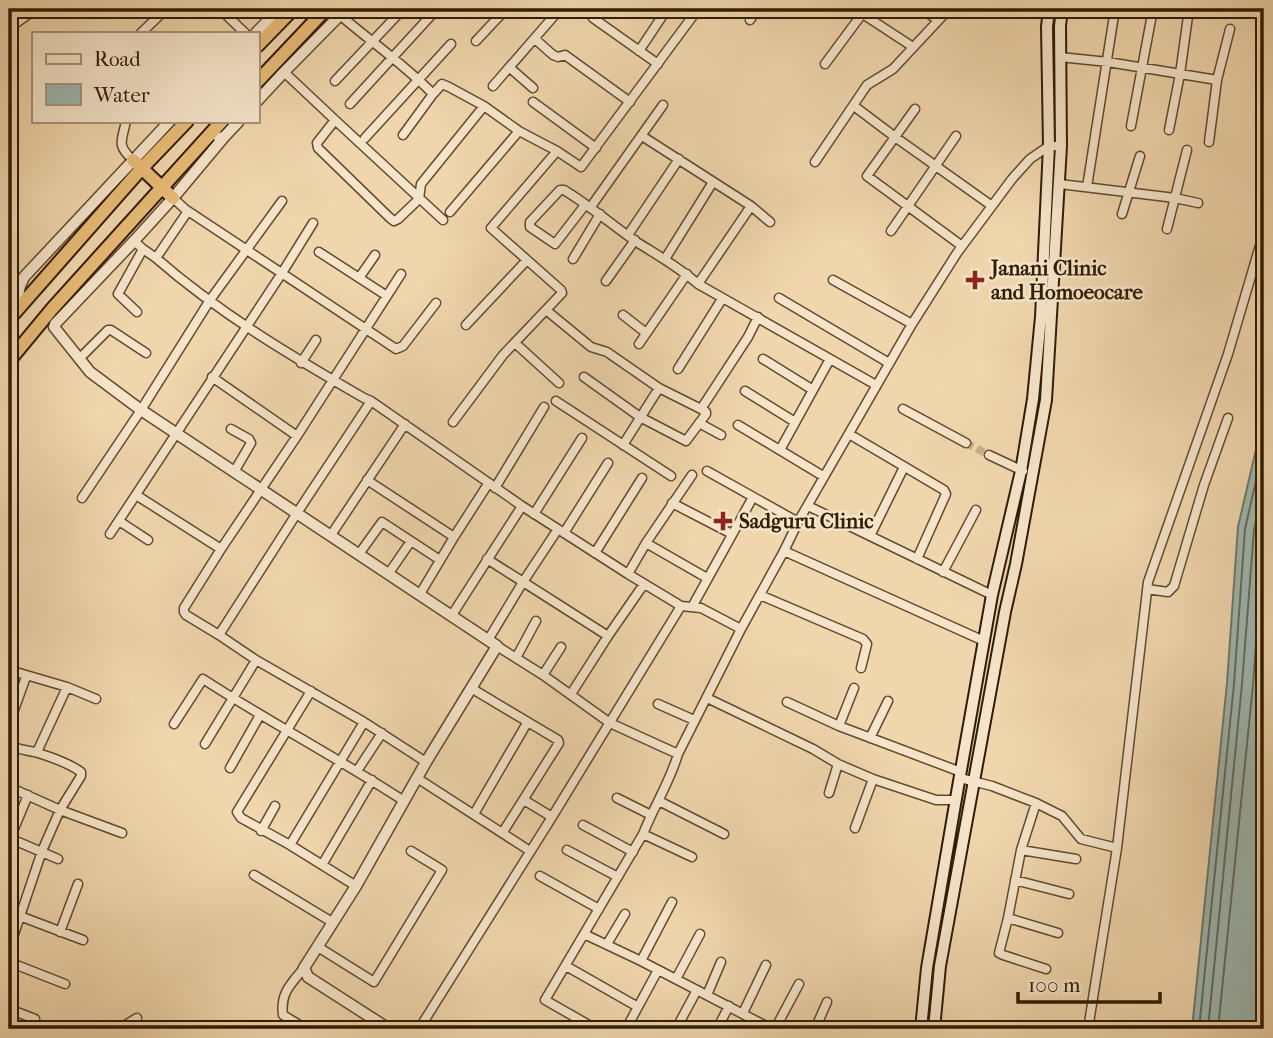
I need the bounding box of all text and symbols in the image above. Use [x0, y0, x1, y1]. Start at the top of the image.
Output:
legend [32, 32, 259, 122]
text: Road [94, 47, 141, 71]
text: Water [93, 83, 150, 107]
place label: Janani Clinic and Homoeocare [989, 256, 1143, 304]
marker: Janani Clinic and Homoeocare [965, 270, 985, 290]
place label: Sadguru Clinic [739, 509, 874, 533]
marker: Sadguru Clinic [713, 511, 733, 531]
scale bar [1018, 961, 1159, 1005]
text: 100 m [1028, 973, 1081, 997]

